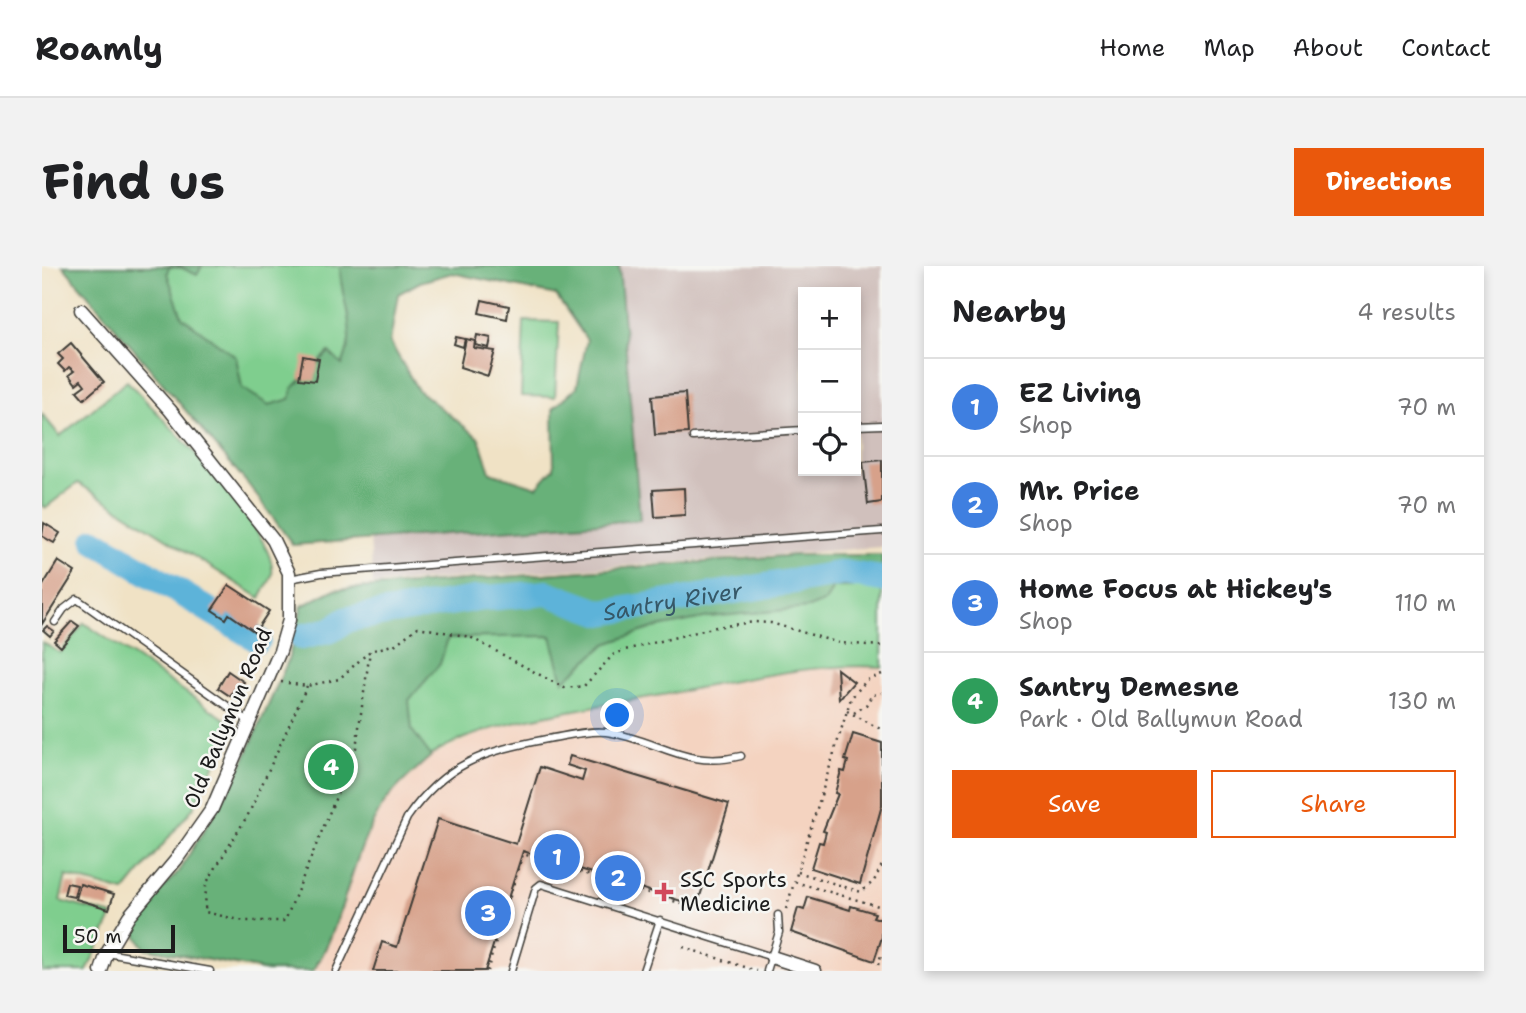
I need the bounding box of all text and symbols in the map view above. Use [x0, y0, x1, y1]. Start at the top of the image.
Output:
text: Roamly [35, 26, 163, 71]
text: Home [1099, 32, 1165, 64]
text: Map [1203, 32, 1255, 64]
text: About [1293, 32, 1363, 64]
text: Contact [1401, 32, 1491, 64]
button: Directions [1294, 148, 1484, 216]
text: Find us [42, 149, 225, 215]
map controls [798, 287, 861, 476]
button: + [798, 287, 861, 350]
text: Nearby [952, 291, 1067, 332]
text: 4 results [1357, 297, 1456, 327]
button: − [798, 350, 861, 413]
text: EZ Living [1019, 375, 1141, 410]
text: 1 [970, 392, 980, 422]
text: 70 m [1397, 392, 1456, 422]
text: Shop [1019, 410, 1073, 440]
button: locate [798, 413, 861, 476]
text: Mr. Price [1019, 473, 1140, 508]
text: 2 [967, 490, 983, 520]
text: 70 m [1397, 490, 1456, 520]
text: Shop [1019, 508, 1073, 538]
text: Home Focus at Hickey's [1019, 571, 1332, 606]
water label: Santry River [601, 575, 746, 628]
text: 3 [967, 588, 983, 618]
text: 110 m [1394, 588, 1456, 618]
text: Shop [1019, 606, 1073, 636]
street label: Old Ballymun Road [177, 623, 279, 813]
text: Santry Demesne [1019, 669, 1239, 704]
text: 4 [967, 686, 983, 716]
text: 130 m [1388, 686, 1456, 716]
your location [600, 698, 634, 732]
text: Park · Old Ballymun Road [1019, 704, 1303, 734]
pin: 4 [308, 741, 354, 793]
button: Save [952, 770, 1197, 838]
button: Share [1211, 770, 1456, 838]
pin: 1 [534, 831, 580, 883]
pin: 2 [595, 852, 641, 904]
place label: SSC Sports Medicine [680, 866, 787, 918]
marker: SSC Sports Medicine [654, 882, 674, 902]
pin: 3 [465, 887, 511, 939]
scale bar [63, 922, 175, 954]
text: 50 m [74, 924, 122, 949]

